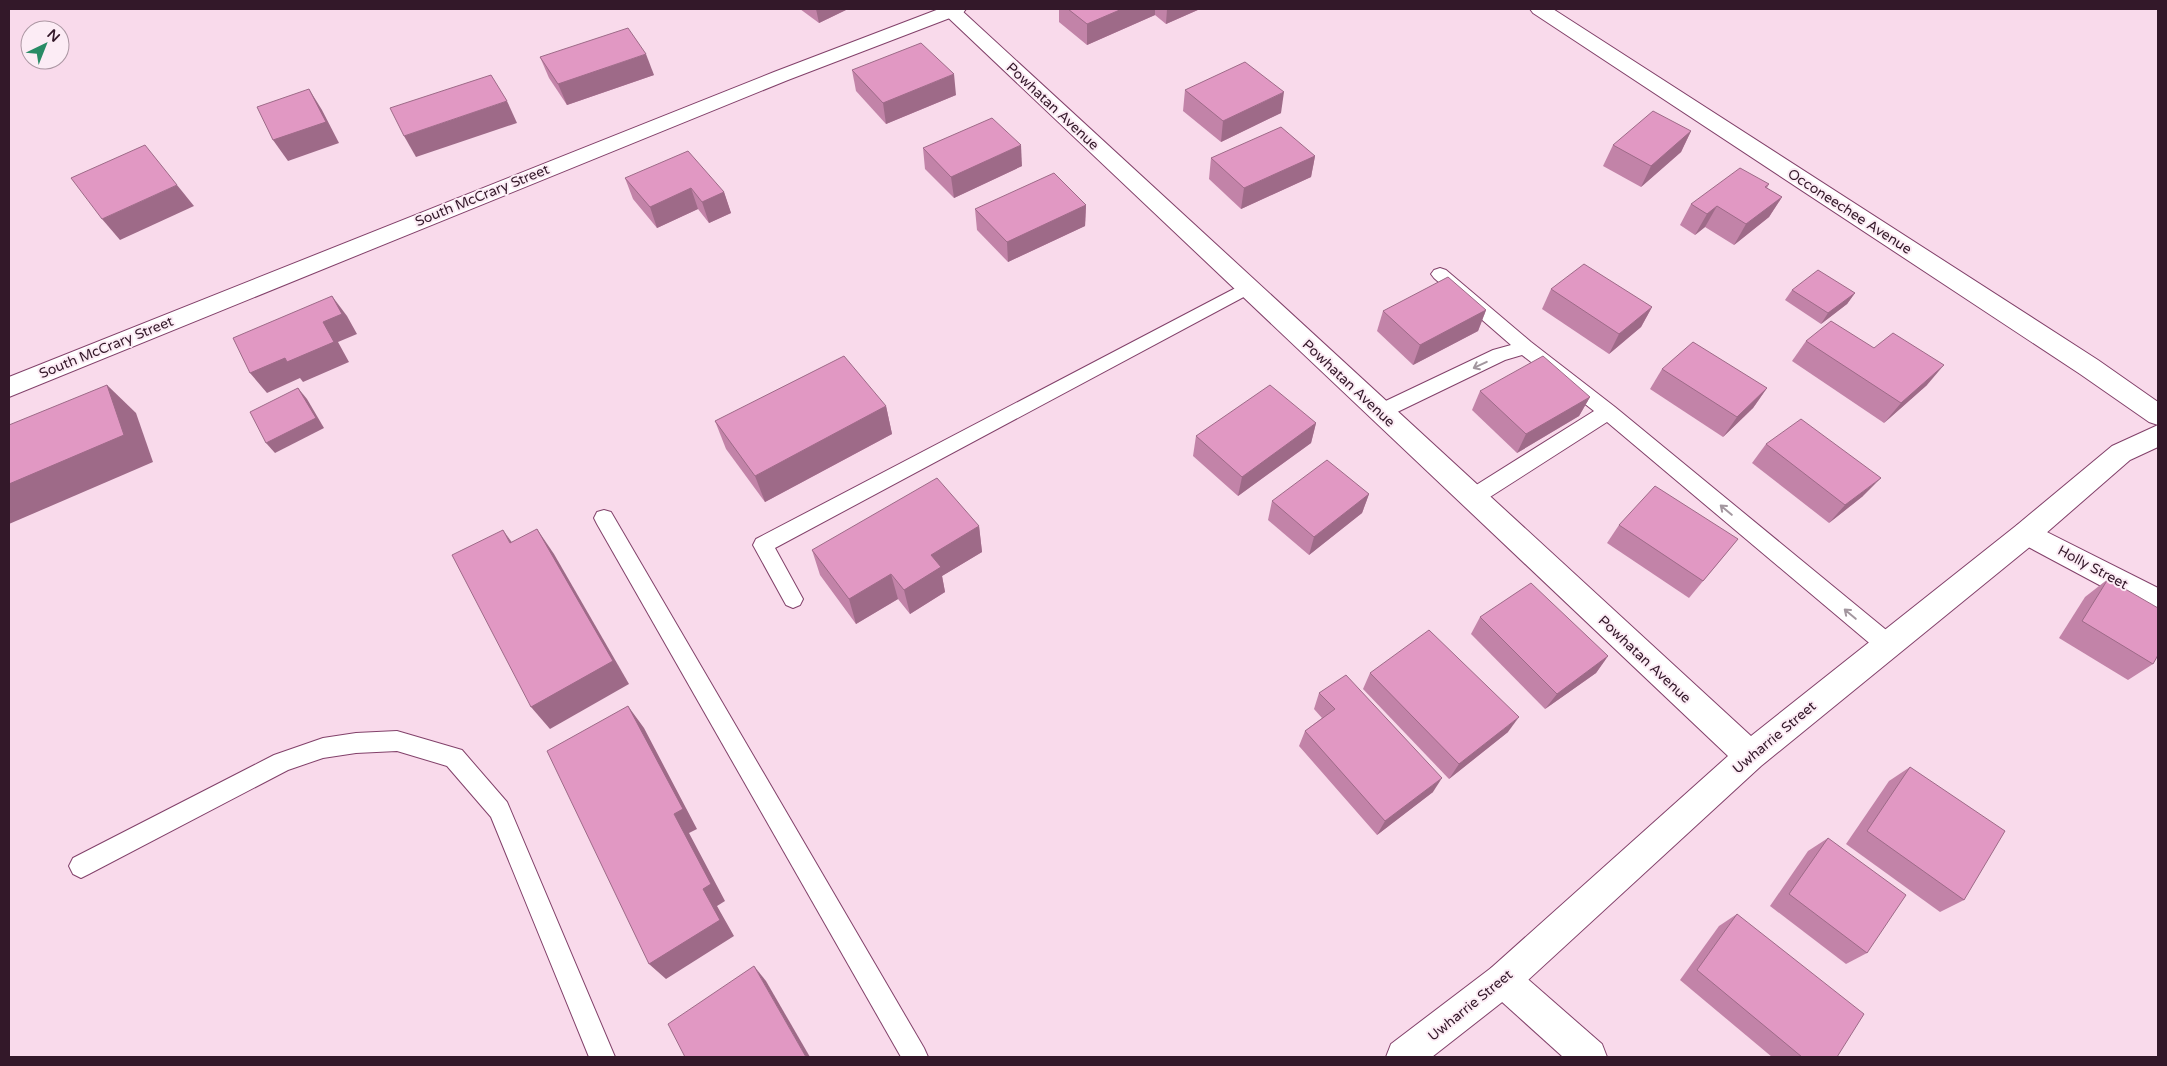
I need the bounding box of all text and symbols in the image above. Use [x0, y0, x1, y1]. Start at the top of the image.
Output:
north arrow [20, 20, 70, 70]
text: N [44, 26, 63, 46]
street label: Powhatan Avenue [1003, 59, 1103, 154]
street label: South McCrary Street [413, 161, 552, 230]
street label: Occoneechee Avenue [1785, 165, 1915, 258]
street label: South McCrary Street [37, 313, 176, 382]
street label: Powhatan Avenue [1299, 336, 1399, 431]
one-way arrow [1472, 360, 1487, 370]
one-way arrow [1719, 504, 1732, 515]
street label: Holly Street [2055, 542, 2131, 593]
one-way arrow [1844, 608, 1857, 619]
street label: Powhatan Avenue [1595, 612, 1695, 707]
street label: Uwharrie Street [1729, 697, 1820, 777]
street label: Uwharrie Street [1425, 966, 1516, 1045]

